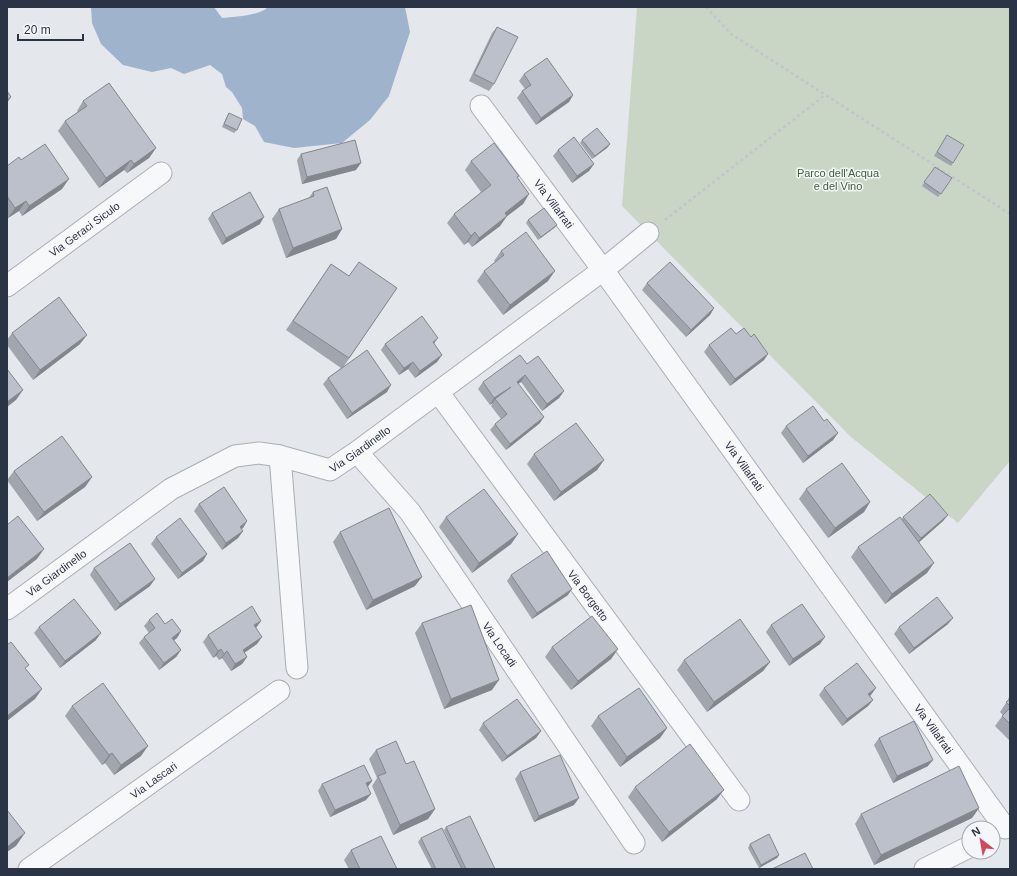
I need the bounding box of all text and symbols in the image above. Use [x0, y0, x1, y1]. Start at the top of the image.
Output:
scale bar [18, 16, 83, 42]
text: 20 m [24, 23, 51, 37]
park label: Parco dell'Acqua e del Vino [797, 167, 880, 192]
street label: Via Villafrati [532, 177, 576, 231]
street label: Via Geraci Siculo [47, 199, 122, 259]
street label: Via Giardinello [327, 424, 393, 475]
street label: Via Villafrati [722, 439, 766, 493]
street label: Via Giardinello [24, 547, 89, 599]
street label: Via Borgetto [565, 568, 611, 623]
street label: Via Locadi [480, 620, 519, 669]
street label: Via Villafrati [912, 702, 955, 756]
street label: Via Lascari [128, 760, 179, 801]
north arrow [961, 820, 1001, 860]
text: N [969, 824, 982, 839]

